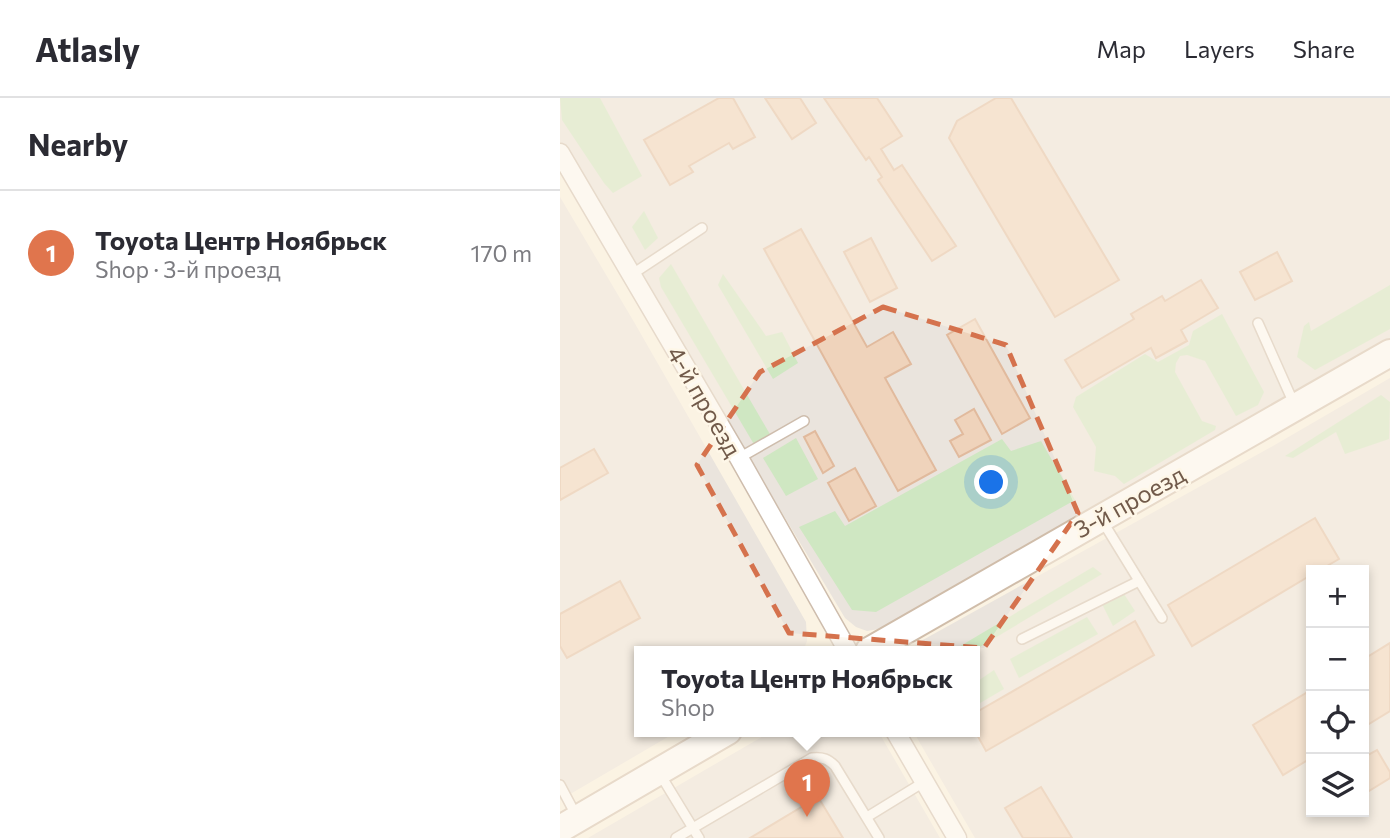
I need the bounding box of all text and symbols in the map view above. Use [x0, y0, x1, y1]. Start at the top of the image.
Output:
text: Atlasly [35, 28, 140, 69]
text: Map [1097, 34, 1146, 63]
text: Layers [1184, 34, 1255, 63]
text: Share [1293, 34, 1355, 63]
text: Nearby [28, 125, 128, 162]
text: Toyota Центр Ноябрьск [95, 224, 387, 255]
text: 1 [46, 239, 56, 267]
text: 170 m [471, 239, 532, 267]
text: Shop · 3-й проезд [95, 255, 281, 283]
street label: 4-й проезд [662, 340, 748, 462]
street label: 3-й проезд [1068, 459, 1190, 543]
your location [974, 465, 1008, 499]
map controls [1306, 565, 1369, 817]
button: + [1306, 565, 1369, 628]
button: − [1306, 628, 1369, 691]
popup [634, 646, 980, 737]
text: Toyota Центр Ноябрьск [661, 662, 953, 693]
button: locate [1306, 691, 1369, 754]
text: Shop [661, 693, 715, 721]
button: layers [1306, 754, 1369, 817]
pin: 1 [784, 759, 830, 817]

